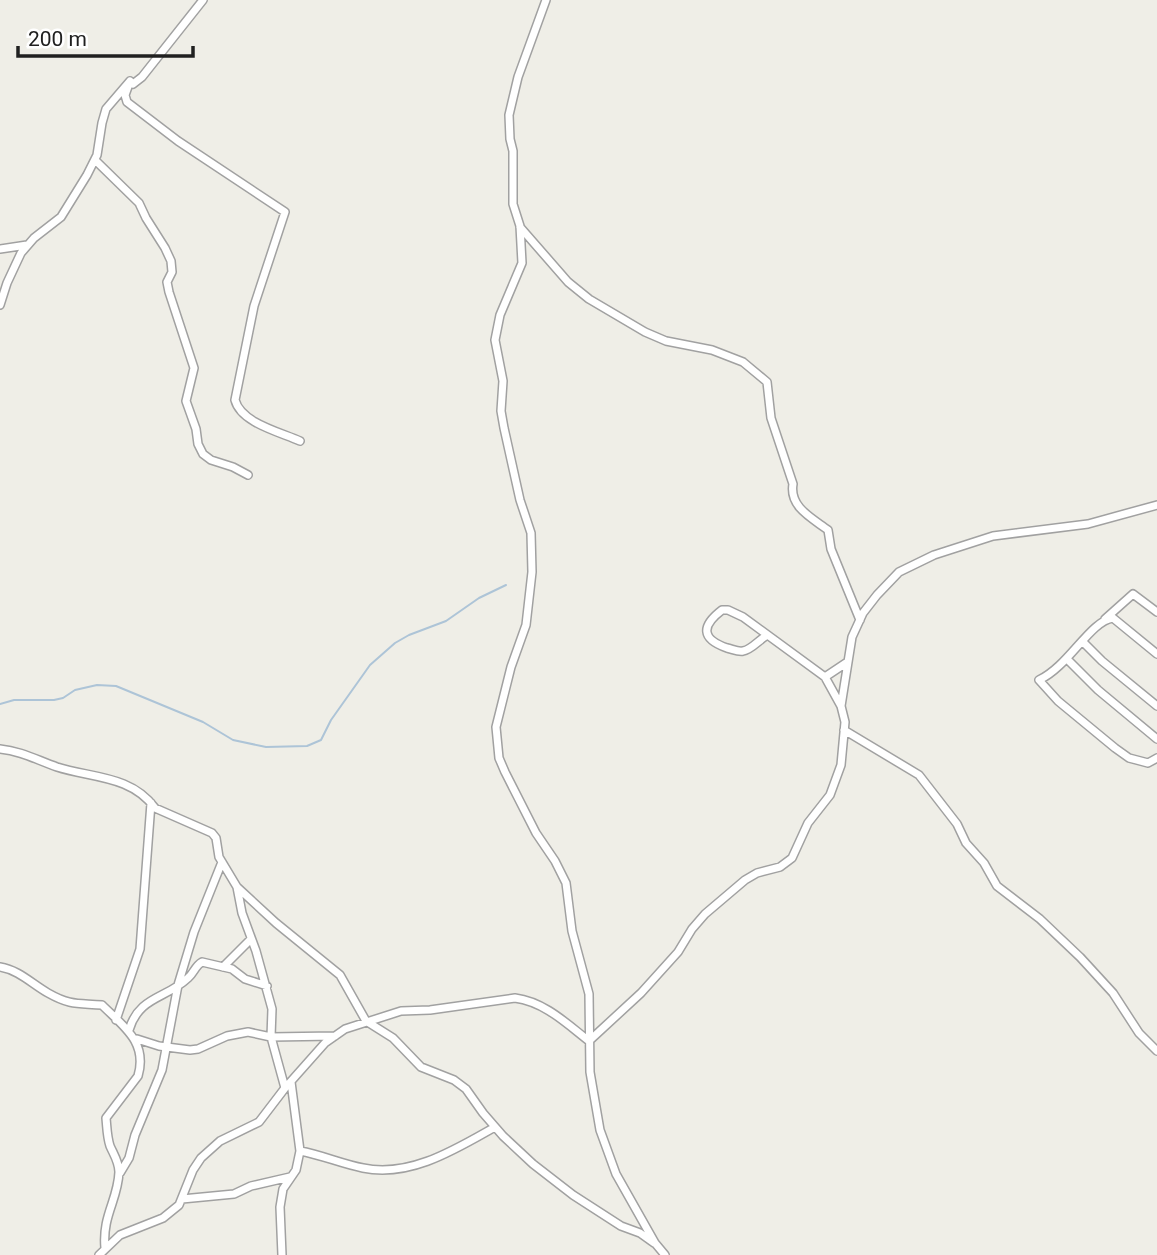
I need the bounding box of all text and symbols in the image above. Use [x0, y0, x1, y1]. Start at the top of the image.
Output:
scale bar [18, 14, 192, 58]
text: 200 m [28, 27, 87, 51]

